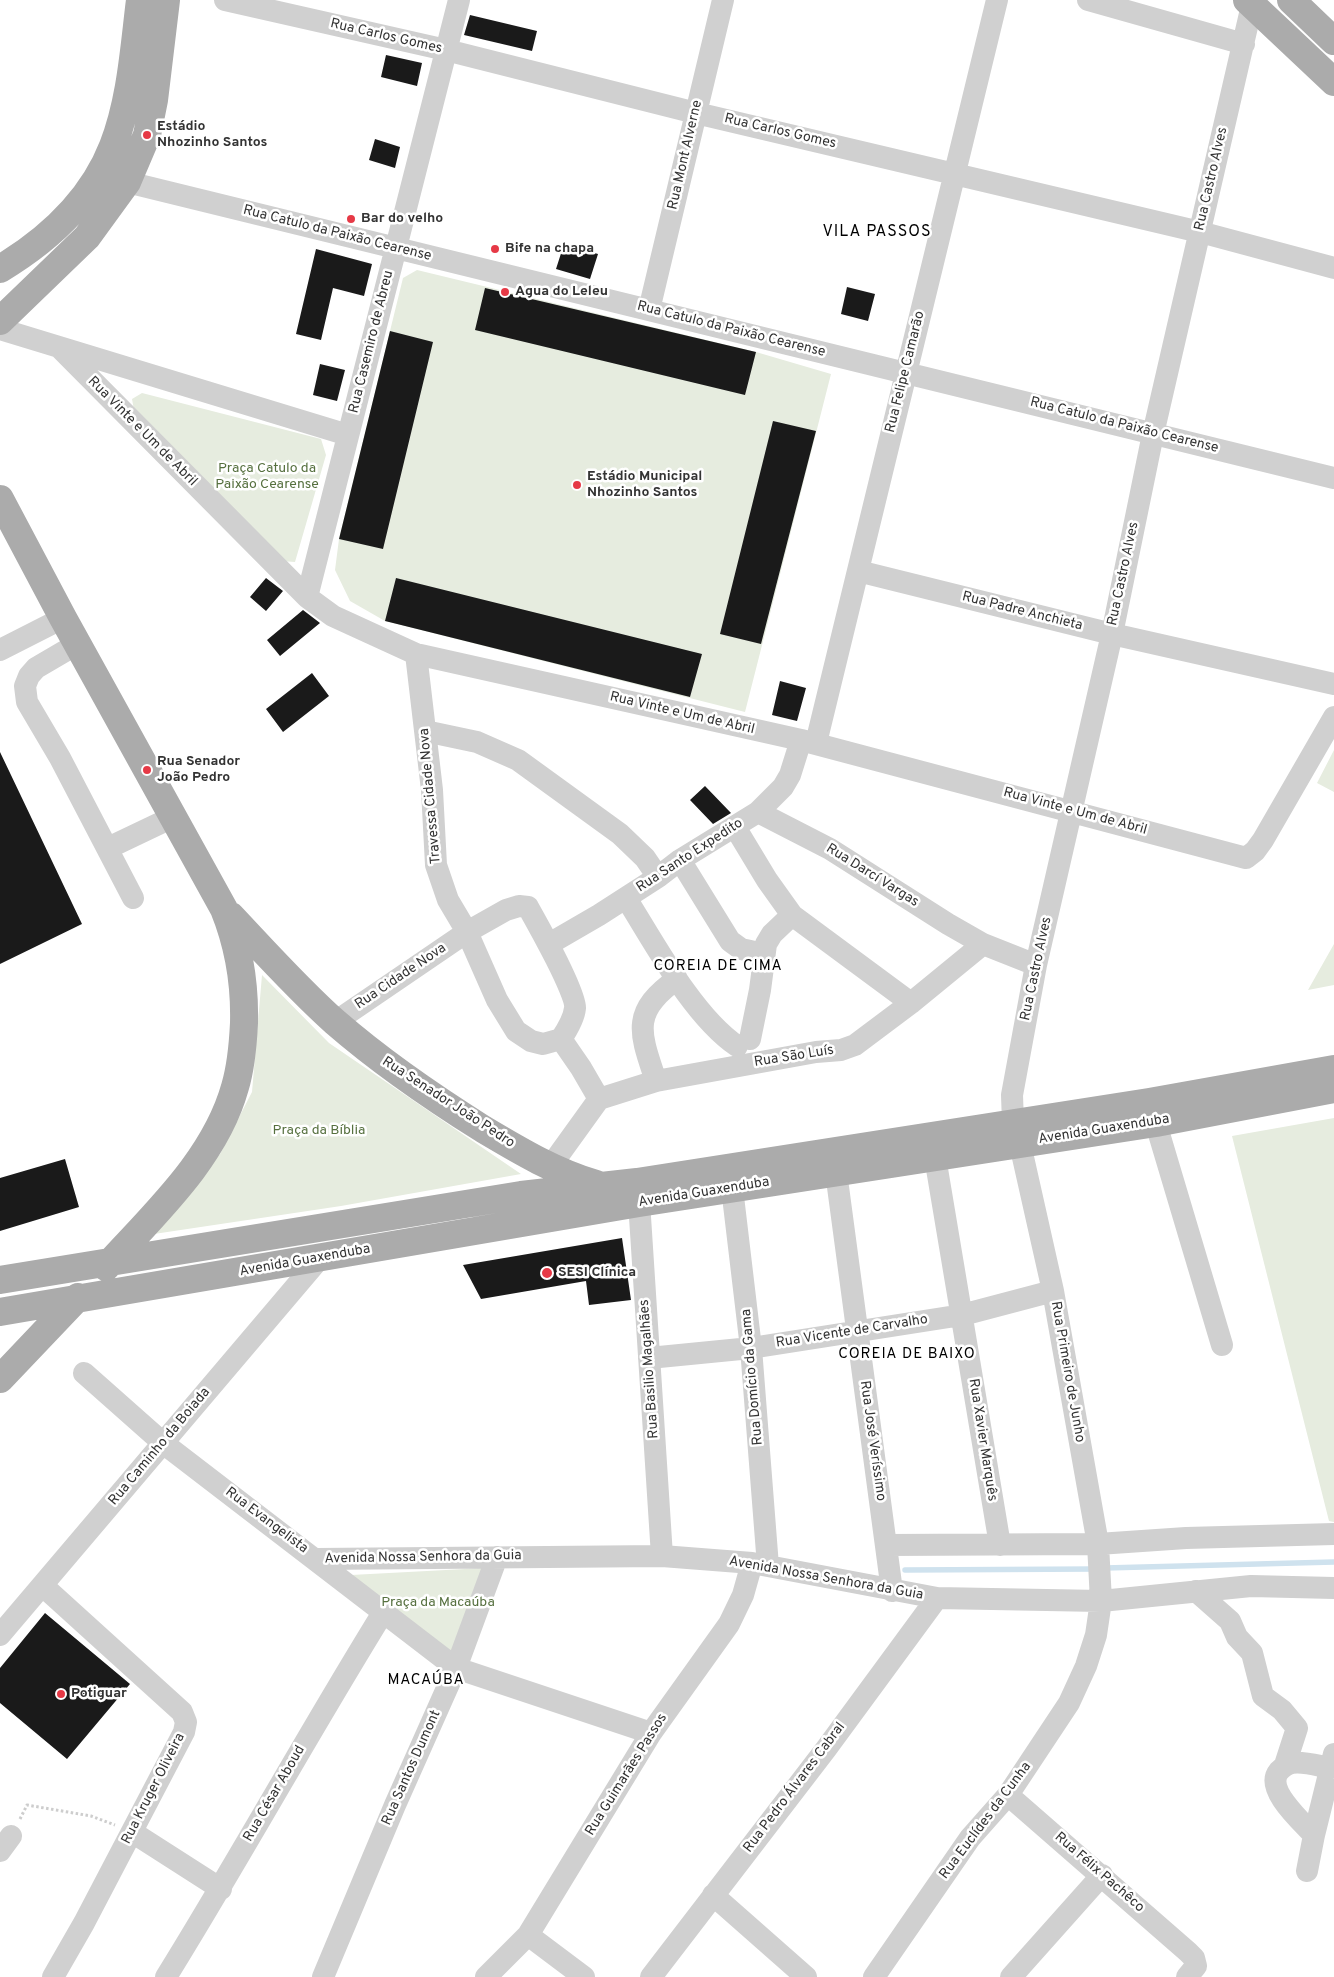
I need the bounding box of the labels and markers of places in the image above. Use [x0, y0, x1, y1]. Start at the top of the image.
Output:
place label: Estádio Nhozinho Santos [157, 119, 268, 152]
marker: Estádio Nhozinho Santos [141, 129, 153, 141]
place label: Bar do velho [361, 211, 443, 227]
marker: Bar do velho [345, 213, 357, 225]
place label: Bife na chapa [505, 241, 594, 257]
marker: Bife na chapa [489, 243, 501, 255]
place label: Agua do Leleu [515, 284, 608, 300]
marker: Agua do Leleu [499, 286, 511, 298]
place label: Estádio Municipal Nhozinho Santos [587, 469, 702, 502]
marker: Estádio Municipal Nhozinho Santos [571, 479, 583, 491]
place label: Rua Senador João Pedro [157, 754, 240, 786]
marker: Rua Senador João Pedro [141, 764, 153, 776]
place label: SESI Clínica [558, 1265, 636, 1281]
marker: SESI Clínica [540, 1266, 554, 1280]
place label: Potiguar [71, 1686, 127, 1702]
marker: Potiguar [55, 1688, 67, 1700]

